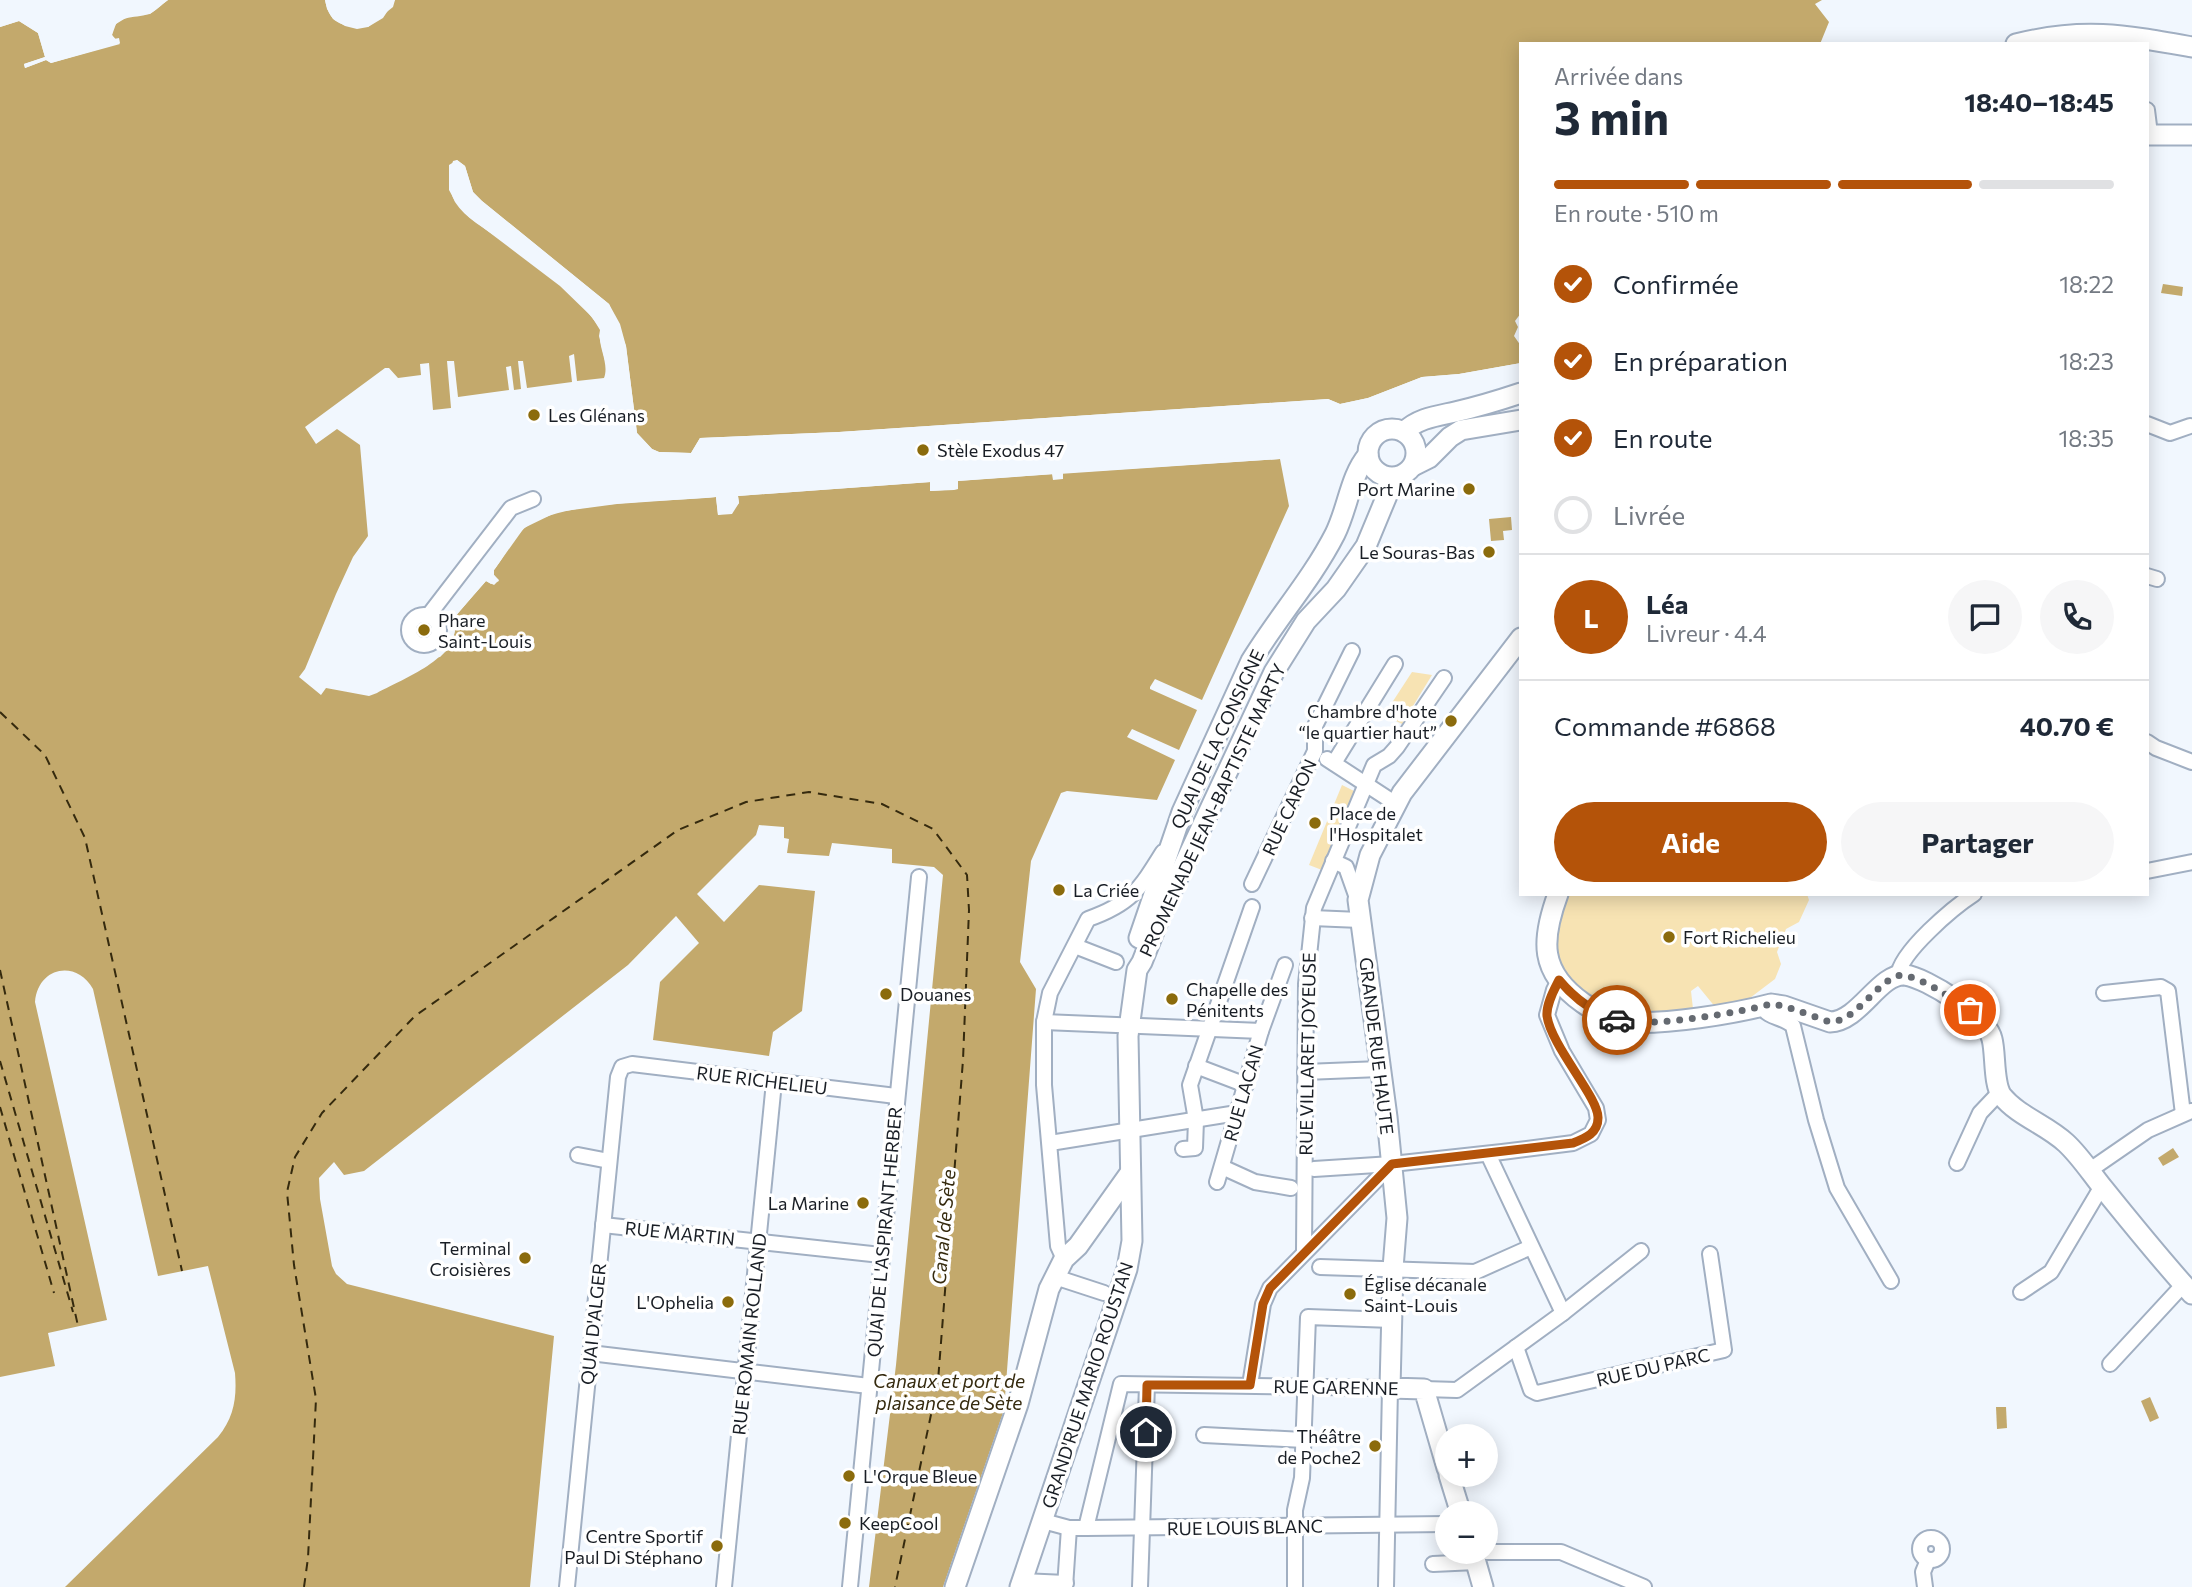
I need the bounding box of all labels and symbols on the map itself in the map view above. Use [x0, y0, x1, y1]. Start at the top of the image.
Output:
place label: Les Glénans [548, 404, 645, 426]
marker: Les Glénans [526, 407, 542, 423]
place label: Stèle Exodus 47 [937, 439, 1064, 461]
marker: Stèle Exodus 47 [915, 442, 931, 458]
place label: Port Marine [1357, 478, 1455, 500]
marker: Port Marine [1461, 481, 1477, 497]
place label: Le Souras-Bas [1359, 541, 1475, 563]
marker: Le Souras-Bas [1481, 544, 1497, 560]
place label: Phare Saint-Louis [438, 609, 532, 652]
marker: Phare Saint-Louis [416, 622, 432, 638]
street label: QUAI DE LA CONSIGNE [1166, 646, 1268, 832]
street label: PROMENADE JEAN-BAPTISTE MARTY [1134, 660, 1290, 960]
place label: Chambre d'hote “le quartier haut” [1298, 700, 1437, 743]
marker: Chambre d'hote “le quartier haut” [1443, 713, 1459, 729]
street label: RUE CARON [1257, 755, 1321, 859]
place label: Place de l'Hospitalet [1329, 802, 1423, 845]
marker: Place de l'Hospitalet [1307, 815, 1323, 831]
place label: La Criée [1073, 879, 1139, 901]
marker: La Criée [1051, 882, 1067, 898]
place label: Fort Richelieu [1683, 926, 1796, 948]
marker: Fort Richelieu [1661, 929, 1677, 945]
street label: RUE VILLARET JOYEUSE [1294, 952, 1320, 1156]
street label: GRANDE RUE HAUTE [1355, 956, 1399, 1136]
place label: Chapelle des Pénitents [1186, 978, 1288, 1021]
pin [1940, 980, 2000, 1040]
place label: Douanes [900, 983, 971, 1005]
courier [1582, 985, 1652, 1055]
marker: Douanes [878, 986, 894, 1002]
marker: Chapelle des Pénitents [1164, 991, 1180, 1007]
street label: RUE LACAN [1219, 1042, 1267, 1144]
street label: RUE RICHELIEU [695, 1061, 829, 1099]
street label: QUAI DE L'ASPIRANT HERBER [862, 1106, 906, 1358]
water label: Canal de Sète [927, 1168, 959, 1286]
place label: La Marine [768, 1192, 849, 1214]
marker: La Marine [855, 1195, 871, 1211]
street label: RUE MARTIN [624, 1216, 736, 1250]
street label: RUE ROMAIN ROLLAND [727, 1232, 771, 1436]
place label: Terminal Croisières [430, 1237, 511, 1280]
marker: Terminal Croisières [517, 1250, 533, 1266]
street label: GRAND'RUE MARIO ROUSTAN [1037, 1259, 1137, 1511]
street label: QUAI D'ALGER [576, 1262, 610, 1386]
place label: Église décanale Saint-Louis [1364, 1273, 1487, 1316]
marker: Église décanale Saint-Louis [1342, 1286, 1358, 1302]
place label: L'Ophelia [636, 1291, 714, 1313]
marker: L'Ophelia [720, 1294, 736, 1310]
street label: RUE DU PARC [1594, 1343, 1712, 1391]
water label: Canaux et port de plaisance de Sète [873, 1369, 1025, 1414]
street label: RUE GARENNE [1273, 1375, 1399, 1399]
pin [1116, 1402, 1176, 1462]
place label: Théâtre de Poche2 [1277, 1425, 1361, 1468]
marker: Théâtre de Poche2 [1367, 1438, 1383, 1454]
place label: L'Orque Bleue [863, 1465, 977, 1487]
marker: L'Orque Bleue [841, 1468, 857, 1484]
place label: KeepCool [859, 1512, 939, 1534]
marker: KeepCool [837, 1515, 853, 1531]
street label: RUE LOUIS BLANC [1167, 1515, 1323, 1539]
place label: Centre Sportif Paul Di Stéphano [564, 1525, 704, 1568]
marker: Centre Sportif Paul Di Stéphano [709, 1538, 725, 1554]

